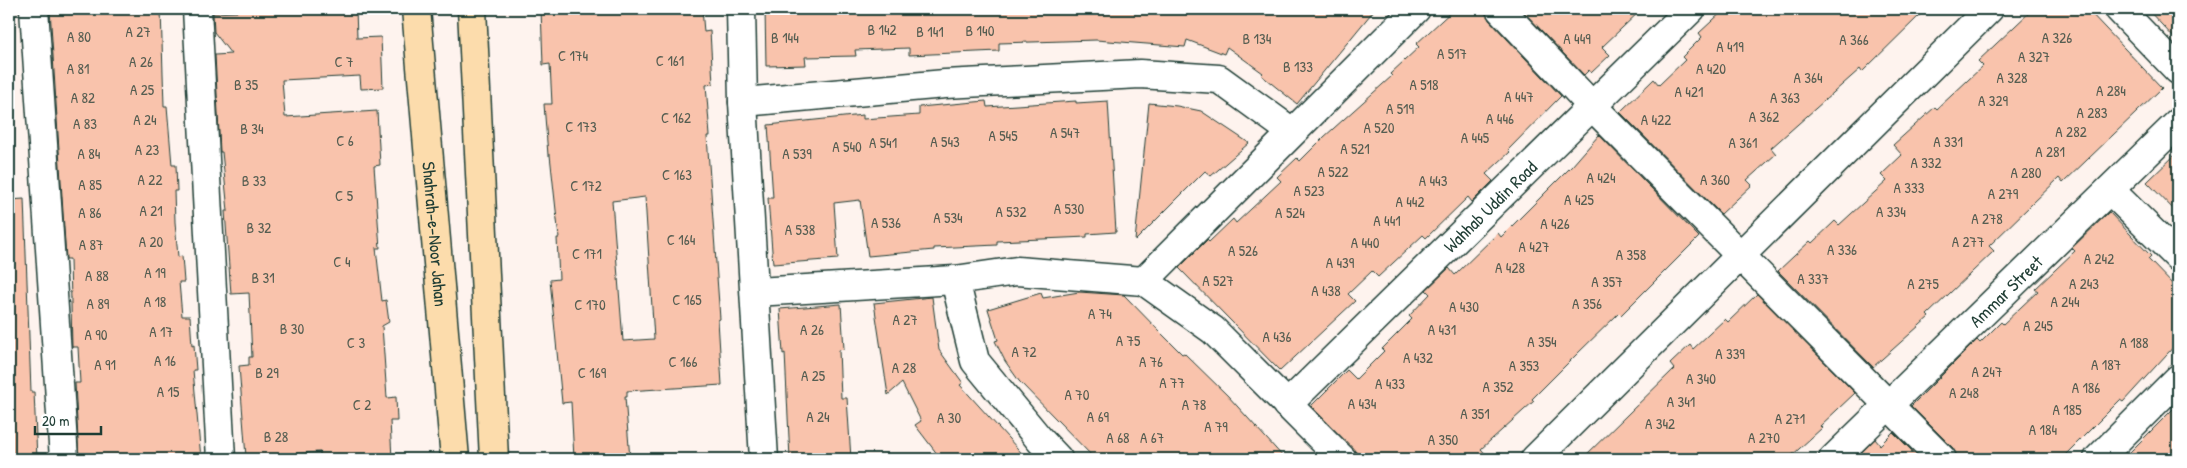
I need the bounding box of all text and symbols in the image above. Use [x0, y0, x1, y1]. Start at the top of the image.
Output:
house number: B 142 [867, 19, 897, 40]
house number: B 140 [966, 20, 995, 41]
house number: A 27 [125, 21, 151, 42]
house number: B 141 [916, 21, 944, 42]
house number: A 80 [67, 26, 91, 47]
house number: B 144 [771, 27, 799, 48]
house number: A 326 [2042, 27, 2072, 48]
house number: B 134 [1243, 28, 1272, 49]
house number: A 449 [1563, 28, 1591, 49]
house number: A 366 [1839, 29, 1869, 50]
house number: A 419 [1716, 36, 1744, 57]
house number: A 517 [1437, 43, 1467, 64]
house number: C 174 [558, 45, 588, 66]
house number: A 327 [2018, 46, 2050, 67]
house number: C 161 [656, 50, 684, 71]
house number: A 26 [129, 51, 153, 72]
house number: C 7 [334, 51, 354, 72]
house number: B 133 [1283, 56, 1313, 77]
house number: A 81 [67, 58, 89, 79]
house number: A 420 [1696, 58, 1726, 79]
house number: A 364 [1793, 67, 1823, 88]
house number: A 328 [1996, 67, 2028, 88]
house number: B 35 [234, 74, 259, 95]
house number: A 518 [1409, 74, 1439, 95]
house number: A 25 [130, 79, 155, 100]
house number: A 284 [2096, 80, 2126, 101]
house number: A 421 [1675, 81, 1703, 102]
house number: A 447 [1504, 86, 1534, 107]
house number: A 82 [71, 87, 95, 108]
house number: A 363 [1770, 87, 1800, 108]
house number: A 329 [1978, 90, 2009, 111]
house number: A 519 [1386, 98, 1415, 119]
house number: A 283 [2076, 102, 2108, 123]
house number: A 362 [1749, 106, 1779, 127]
house number: C 162 [661, 107, 691, 128]
house number: A 446 [1486, 108, 1514, 129]
house number: A 24 [133, 109, 157, 130]
house number: A 422 [1641, 109, 1671, 130]
house number: A 83 [73, 113, 97, 134]
house number: C 173 [565, 116, 597, 137]
house number: A 520 [1364, 117, 1395, 138]
house number: B 34 [240, 118, 264, 139]
house number: A 282 [2055, 121, 2087, 142]
house number: A 547 [1050, 122, 1080, 143]
house number: A 545 [988, 125, 1018, 146]
house number: A 445 [1461, 127, 1490, 148]
house number: C 6 [336, 130, 354, 151]
house number: A 543 [930, 131, 960, 152]
house number: A 331 [1933, 131, 1963, 152]
house number: A 541 [869, 132, 897, 153]
house number: A 361 [1729, 132, 1757, 153]
house number: A 540 [832, 136, 862, 157]
house number: A 521 [1340, 138, 1370, 159]
house number: A 23 [135, 139, 160, 160]
house number: A 281 [2035, 141, 2065, 162]
house number: A 84 [78, 143, 101, 164]
house number: A 539 [782, 143, 812, 164]
house number: A 332 [1910, 152, 1942, 173]
street label: Wahhab Uddin Road [1438, 155, 1542, 258]
street label: Shahrah-e-Noor Jahan [417, 161, 454, 308]
house number: A 522 [1317, 161, 1349, 182]
house number: A 280 [2010, 162, 2042, 183]
house number: C 163 [662, 164, 692, 185]
house number: A 424 [1586, 167, 1616, 188]
house number: A 22 [138, 169, 162, 190]
house number: A 360 [1700, 169, 1730, 190]
house number: B 33 [242, 170, 267, 191]
house number: A 443 [1419, 170, 1448, 191]
house number: A 85 [78, 174, 102, 195]
house number: C 172 [570, 175, 602, 196]
house number: A 333 [1894, 177, 1925, 198]
house number: A 523 [1294, 180, 1325, 201]
house number: A 279 [1988, 183, 2019, 204]
house number: C 5 [335, 185, 354, 206]
house number: A 425 [1564, 189, 1595, 210]
house number: A 442 [1395, 191, 1425, 212]
house number: A 530 [1054, 198, 1085, 219]
house number: A 21 [139, 200, 163, 221]
house number: A 532 [996, 201, 1026, 222]
house number: A 334 [1876, 201, 1906, 222]
house number: A 86 [78, 202, 102, 223]
house number: A 524 [1275, 202, 1305, 223]
house number: A 534 [933, 207, 963, 228]
house number: A 278 [1971, 208, 2003, 229]
house number: A 441 [1373, 210, 1401, 231]
house number: A 536 [871, 212, 901, 233]
house number: A 426 [1540, 213, 1570, 234]
house number: B 32 [247, 217, 271, 238]
house number: A 538 [785, 219, 815, 240]
house number: C 164 [667, 229, 696, 250]
house number: A 20 [139, 231, 164, 252]
house number: A 277 [1952, 231, 1984, 252]
house number: A 440 [1351, 232, 1380, 253]
house number: A 87 [79, 234, 103, 255]
house number: A 427 [1519, 236, 1549, 257]
house number: A 336 [1827, 239, 1857, 260]
house number: A 526 [1228, 240, 1258, 261]
house number: C 171 [572, 243, 602, 264]
house number: A 358 [1616, 244, 1646, 265]
house number: A 242 [2084, 248, 2114, 269]
street label: Ammar Street [1963, 249, 2048, 332]
house number: C 4 [333, 251, 351, 272]
house number: A 439 [1326, 252, 1355, 273]
house number: A 428 [1495, 257, 1525, 278]
house number: A 19 [144, 262, 166, 283]
house number: A 88 [85, 265, 109, 286]
house number: B 31 [251, 267, 275, 288]
house number: A 337 [1797, 268, 1829, 289]
house number: A 527 [1202, 270, 1234, 291]
house number: A 357 [1591, 271, 1623, 292]
house number: A 275 [1907, 273, 1939, 294]
house number: A 243 [2069, 273, 2099, 294]
house number: A 438 [1311, 280, 1341, 301]
house number: C 165 [672, 289, 702, 310]
house number: A 18 [144, 291, 166, 312]
house number: A 244 [2050, 291, 2080, 312]
house number: A 89 [87, 293, 110, 314]
house number: A 356 [1572, 293, 1602, 314]
house number: C 170 [574, 294, 606, 315]
house number: A 430 [1449, 296, 1479, 317]
house number: A 74 [1088, 303, 1112, 324]
house number: A 27 [892, 309, 918, 330]
house number: A 245 [2023, 315, 2054, 336]
house number: B 30 [280, 318, 305, 339]
house number: A 26 [800, 319, 824, 340]
house number: A 431 [1428, 319, 1456, 340]
house number: A 17 [149, 321, 173, 342]
house number: A 90 [85, 324, 108, 345]
house number: A 436 [1262, 326, 1292, 347]
house number: A 75 [1116, 330, 1141, 351]
house number: A 354 [1527, 331, 1557, 352]
house number: C 3 [347, 332, 365, 353]
house number: A 188 [2119, 332, 2149, 353]
house number: A 72 [1011, 341, 1037, 362]
house number: A 339 [1715, 343, 1745, 364]
house number: A 432 [1403, 347, 1433, 368]
house number: A 16 [154, 350, 176, 371]
house number: C 166 [668, 351, 698, 372]
house number: A 76 [1139, 351, 1163, 372]
house number: A 91 [94, 354, 116, 375]
house number: A 187 [2091, 354, 2121, 375]
house number: A 353 [1509, 355, 1540, 376]
house number: A 28 [892, 357, 916, 378]
house number: A 247 [1972, 361, 2002, 382]
house number: B 29 [255, 362, 279, 383]
house number: C 169 [578, 362, 607, 383]
house number: A 25 [801, 365, 826, 386]
house number: A 340 [1686, 368, 1716, 389]
house number: A 77 [1159, 372, 1185, 393]
house number: A 433 [1375, 373, 1405, 394]
house number: A 352 [1483, 376, 1513, 397]
house number: A 186 [2072, 377, 2100, 398]
house number: A 15 [157, 381, 180, 402]
house number: A 248 [1949, 382, 1979, 403]
house number: A 70 [1065, 384, 1090, 405]
house number: A 341 [1667, 391, 1695, 412]
house number: A 434 [1348, 393, 1377, 414]
house number: C 2 [353, 394, 371, 415]
house number: A 78 [1182, 394, 1206, 415]
house number: A 185 [2052, 399, 2082, 420]
scale bar [35, 403, 101, 435]
house number: A 351 [1460, 403, 1490, 424]
house number: A 24 [806, 406, 830, 427]
house number: A 69 [1087, 406, 1110, 427]
house number: A 30 [937, 407, 961, 428]
house number: A 271 [1775, 408, 1805, 429]
text: 20 m [42, 410, 69, 431]
house number: A 342 [1645, 413, 1675, 434]
house number: A 79 [1204, 416, 1228, 437]
house number: A 184 [2029, 419, 2058, 440]
house number: B 28 [264, 426, 288, 447]
house number: A 68 [1106, 427, 1130, 448]
house number: A 67 [1140, 427, 1164, 448]
house number: A 270 [1748, 427, 1780, 448]
house number: A 350 [1428, 429, 1459, 450]

